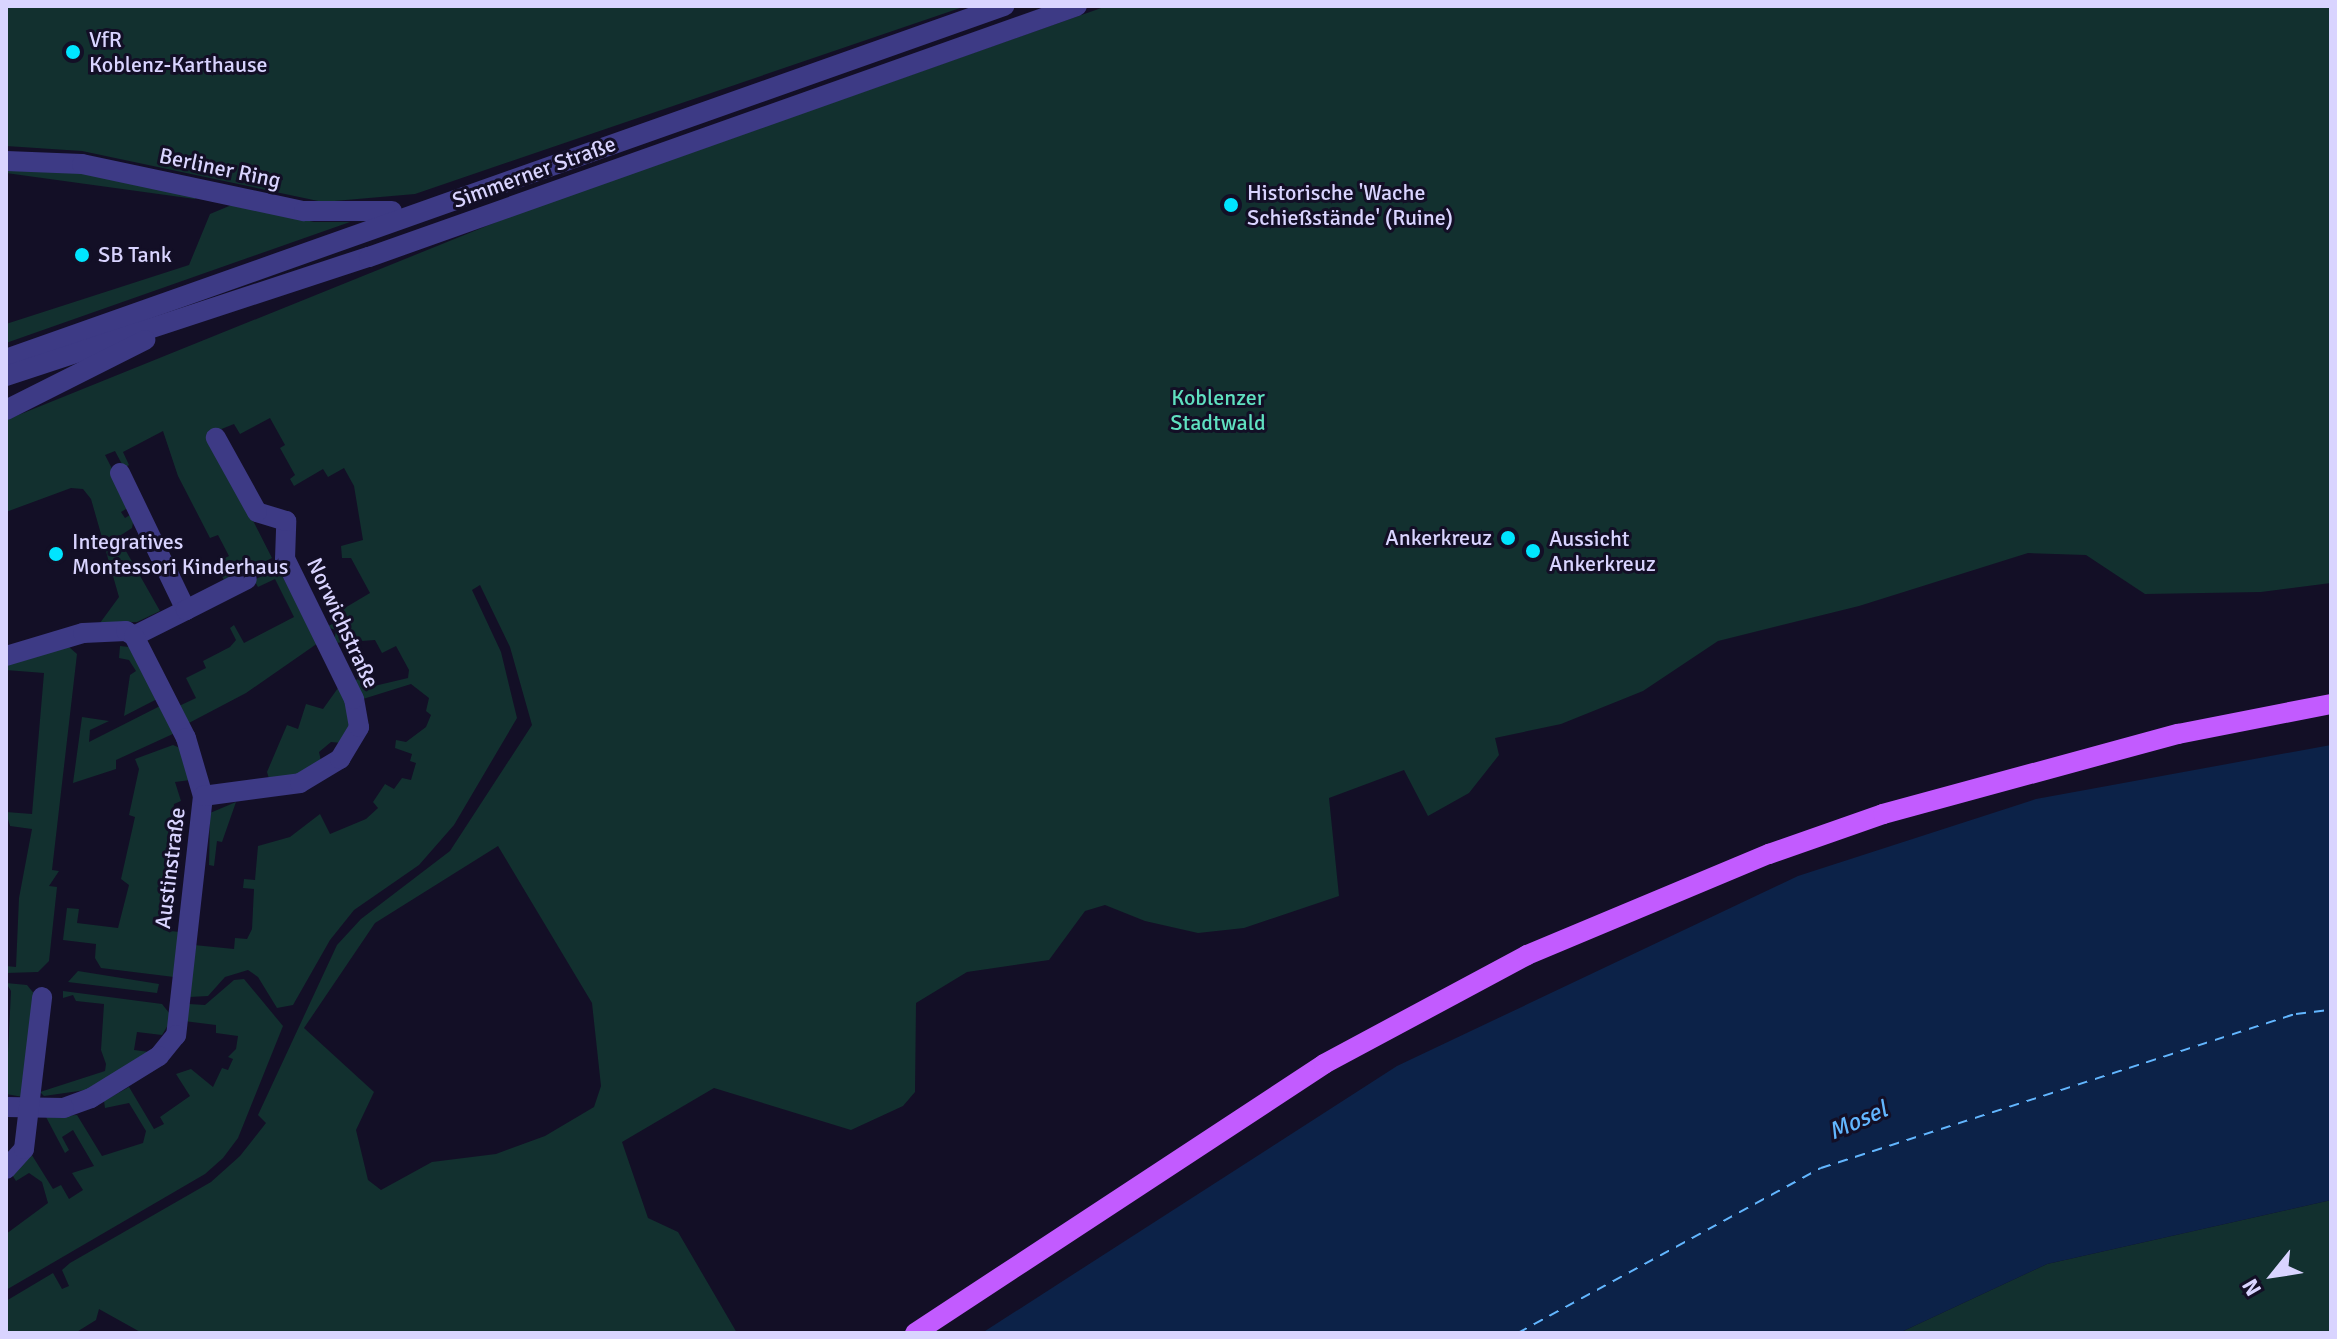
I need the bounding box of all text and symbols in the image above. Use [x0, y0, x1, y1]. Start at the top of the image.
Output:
place label: VfR Koblenz-Karthause [89, 26, 268, 78]
marker: VfR Koblenz-Karthause [64, 43, 82, 61]
street label: Simmerner Straße [449, 130, 619, 214]
street label: Berliner Ring [157, 142, 283, 194]
place label: Historische 'Wache Schießstände' (Ruine) [1247, 179, 1453, 230]
marker: Historische 'Wache Schießstände' (Ruine) [1222, 196, 1240, 214]
place label: SB Tank [98, 242, 172, 268]
marker: SB Tank [73, 246, 91, 264]
park label: Koblenzer Stadtwald [1170, 384, 1266, 436]
place label: Ankerkreuz [1385, 525, 1492, 551]
place label: Aussicht Ankerkreuz [1549, 525, 1656, 576]
place label: Integratives Montessori Kinderhaus [72, 528, 288, 580]
marker: Ankerkreuz [1499, 529, 1517, 547]
marker: Aussicht Ankerkreuz [1524, 542, 1542, 560]
marker: Integratives Montessori Kinderhaus [47, 545, 65, 563]
street label: Norwichstraße [301, 554, 385, 692]
street label: Austinstraße [149, 806, 191, 930]
water label: Mosel [1824, 1095, 1892, 1147]
north arrow [2233, 1235, 2313, 1315]
text: N [2236, 1274, 2267, 1301]

